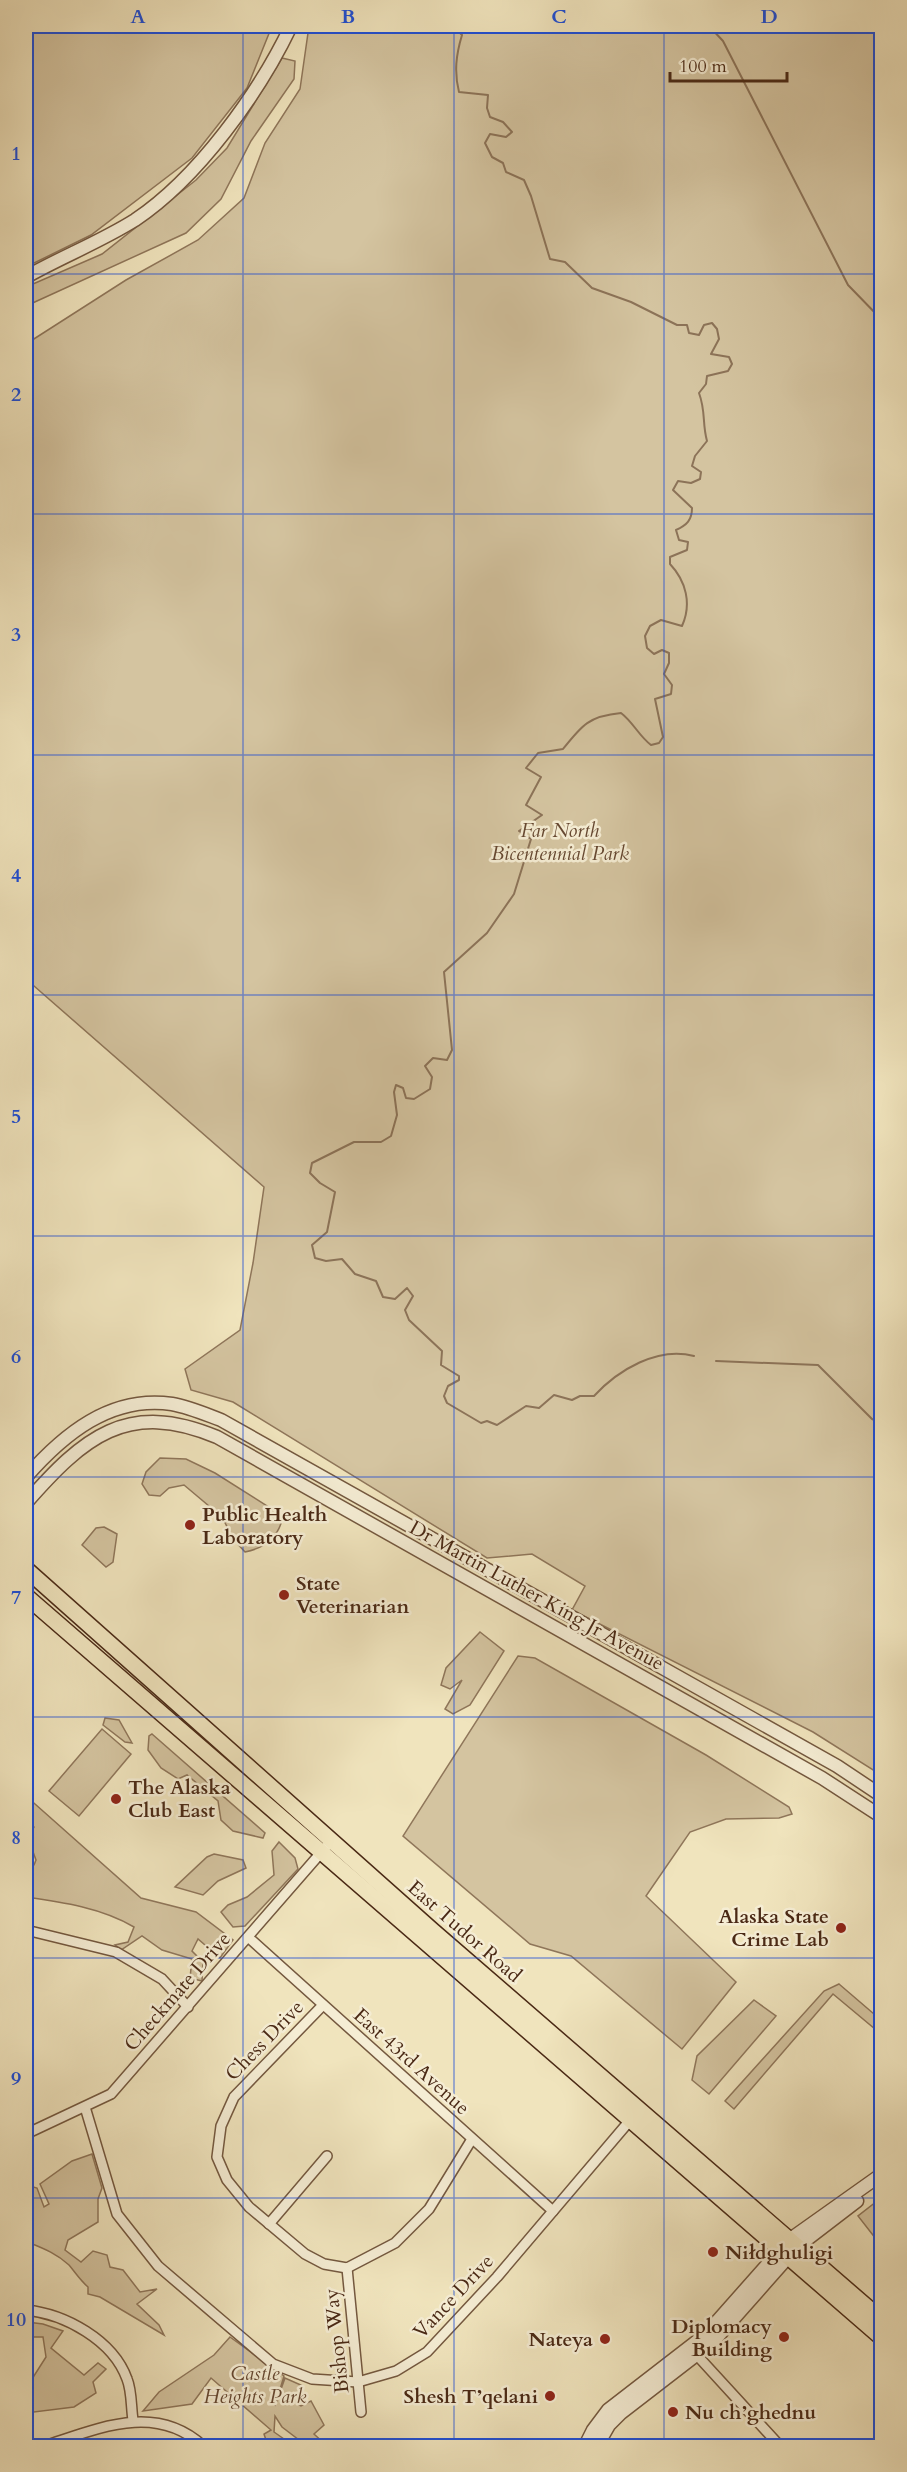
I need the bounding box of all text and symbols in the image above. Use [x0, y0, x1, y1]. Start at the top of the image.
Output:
text: A [130, 3, 146, 30]
text: B [341, 3, 355, 30]
text: C [551, 3, 567, 30]
text: D [760, 3, 778, 30]
scale bar [670, 45, 787, 83]
text: 100 m [679, 54, 727, 79]
text: 1 [11, 140, 21, 167]
text: 2 [11, 381, 21, 408]
text: 3 [11, 621, 21, 648]
park label: Far North Bicentennial Park [491, 817, 629, 867]
text: 4 [11, 862, 21, 889]
text: 5 [11, 1103, 21, 1130]
text: 6 [11, 1343, 21, 1370]
place label: Public Health Laboratory [202, 1501, 328, 1551]
street label: Dr Martin Luther King Jr Avenue [405, 1514, 669, 1677]
marker: Public Health Laboratory [183, 1518, 197, 1532]
place label: State Veterinarian [296, 1570, 409, 1620]
text: 7 [11, 1584, 21, 1611]
marker: State Veterinarian [277, 1588, 291, 1602]
place label: The Alaska Club East [128, 1774, 231, 1824]
marker: The Alaska Club East [109, 1792, 123, 1806]
text: 8 [11, 1824, 21, 1851]
street label: East Tudor Road [402, 1874, 528, 1989]
place label: Alaska State Crime Lab [719, 1903, 829, 1953]
marker: Alaska State Crime Lab [834, 1921, 848, 1935]
street label: Checkmate Drive [118, 1926, 237, 2057]
street label: Chess Drive [219, 1994, 310, 2087]
street label: East 43rd Avenue [348, 2002, 476, 2121]
text: 9 [11, 2065, 21, 2092]
place label: Niłdghuligi [725, 2239, 833, 2266]
marker: Niłdghuligi [706, 2245, 720, 2259]
street label: Vance Drive [407, 2248, 500, 2345]
street label: Bishop Way [318, 2287, 355, 2395]
text: 10 [6, 2306, 26, 2333]
place label: Diplomacy Building [671, 2313, 773, 2363]
place label: Nateya [528, 2326, 593, 2353]
marker: Diplomacy Building [777, 2330, 791, 2344]
marker: Nateya [598, 2332, 612, 2346]
park label: Castle Heights Park [204, 2360, 307, 2410]
place label: Shesh T’qelani [404, 2383, 538, 2410]
marker: Shesh T’qelani [543, 2389, 557, 2403]
place label: Nu ch’ghednu [685, 2399, 816, 2426]
marker: Nu ch’ghednu [666, 2405, 680, 2419]

